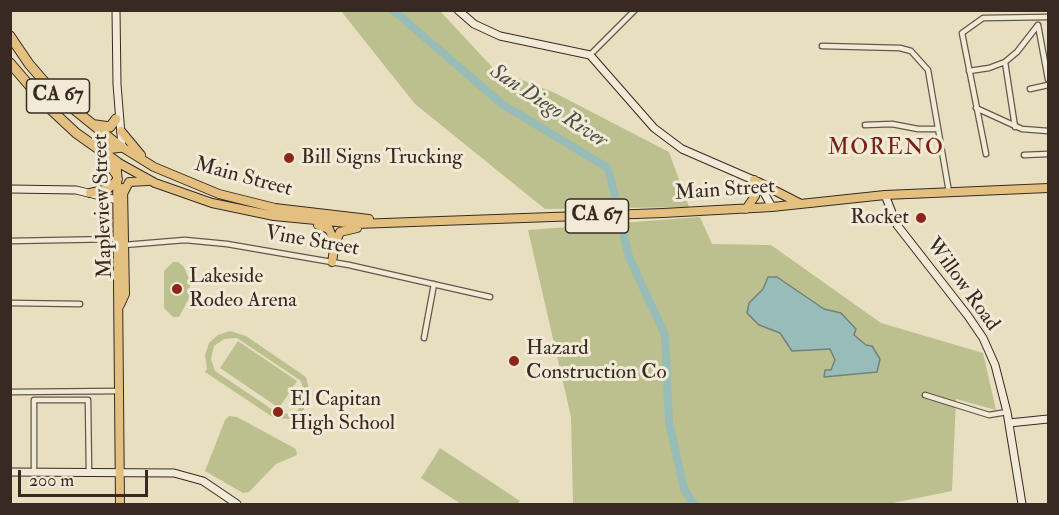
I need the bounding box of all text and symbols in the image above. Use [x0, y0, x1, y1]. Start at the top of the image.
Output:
water label: San Diego River [484, 59, 612, 155]
road number: CA 67 [26, 79, 90, 113]
street label: Mapleview Street [89, 133, 119, 279]
district label: MORENO [828, 136, 944, 162]
place label: Bill Signs Trucking [301, 145, 463, 171]
marker: Bill Signs Trucking [282, 151, 296, 165]
street label: Main Street [191, 153, 295, 203]
street label: Main Street [674, 175, 776, 207]
road number: CA 67 [566, 199, 628, 233]
place label: Rocket [850, 205, 909, 231]
marker: Rocket [914, 211, 928, 225]
street label: Vine Street [263, 221, 361, 263]
street label: Willow Road [920, 234, 1004, 336]
place label: Lakeside Rodeo Arena [189, 264, 297, 314]
marker: Lakeside Rodeo Arena [170, 282, 184, 296]
place label: Hazard Construction Co [526, 336, 667, 386]
marker: Hazard Construction Co [507, 354, 521, 368]
place label: El Capitan High School [290, 387, 395, 437]
marker: El Capitan High School [271, 405, 285, 419]
scale bar [21, 458, 152, 496]
text: 200 m [29, 469, 74, 492]

